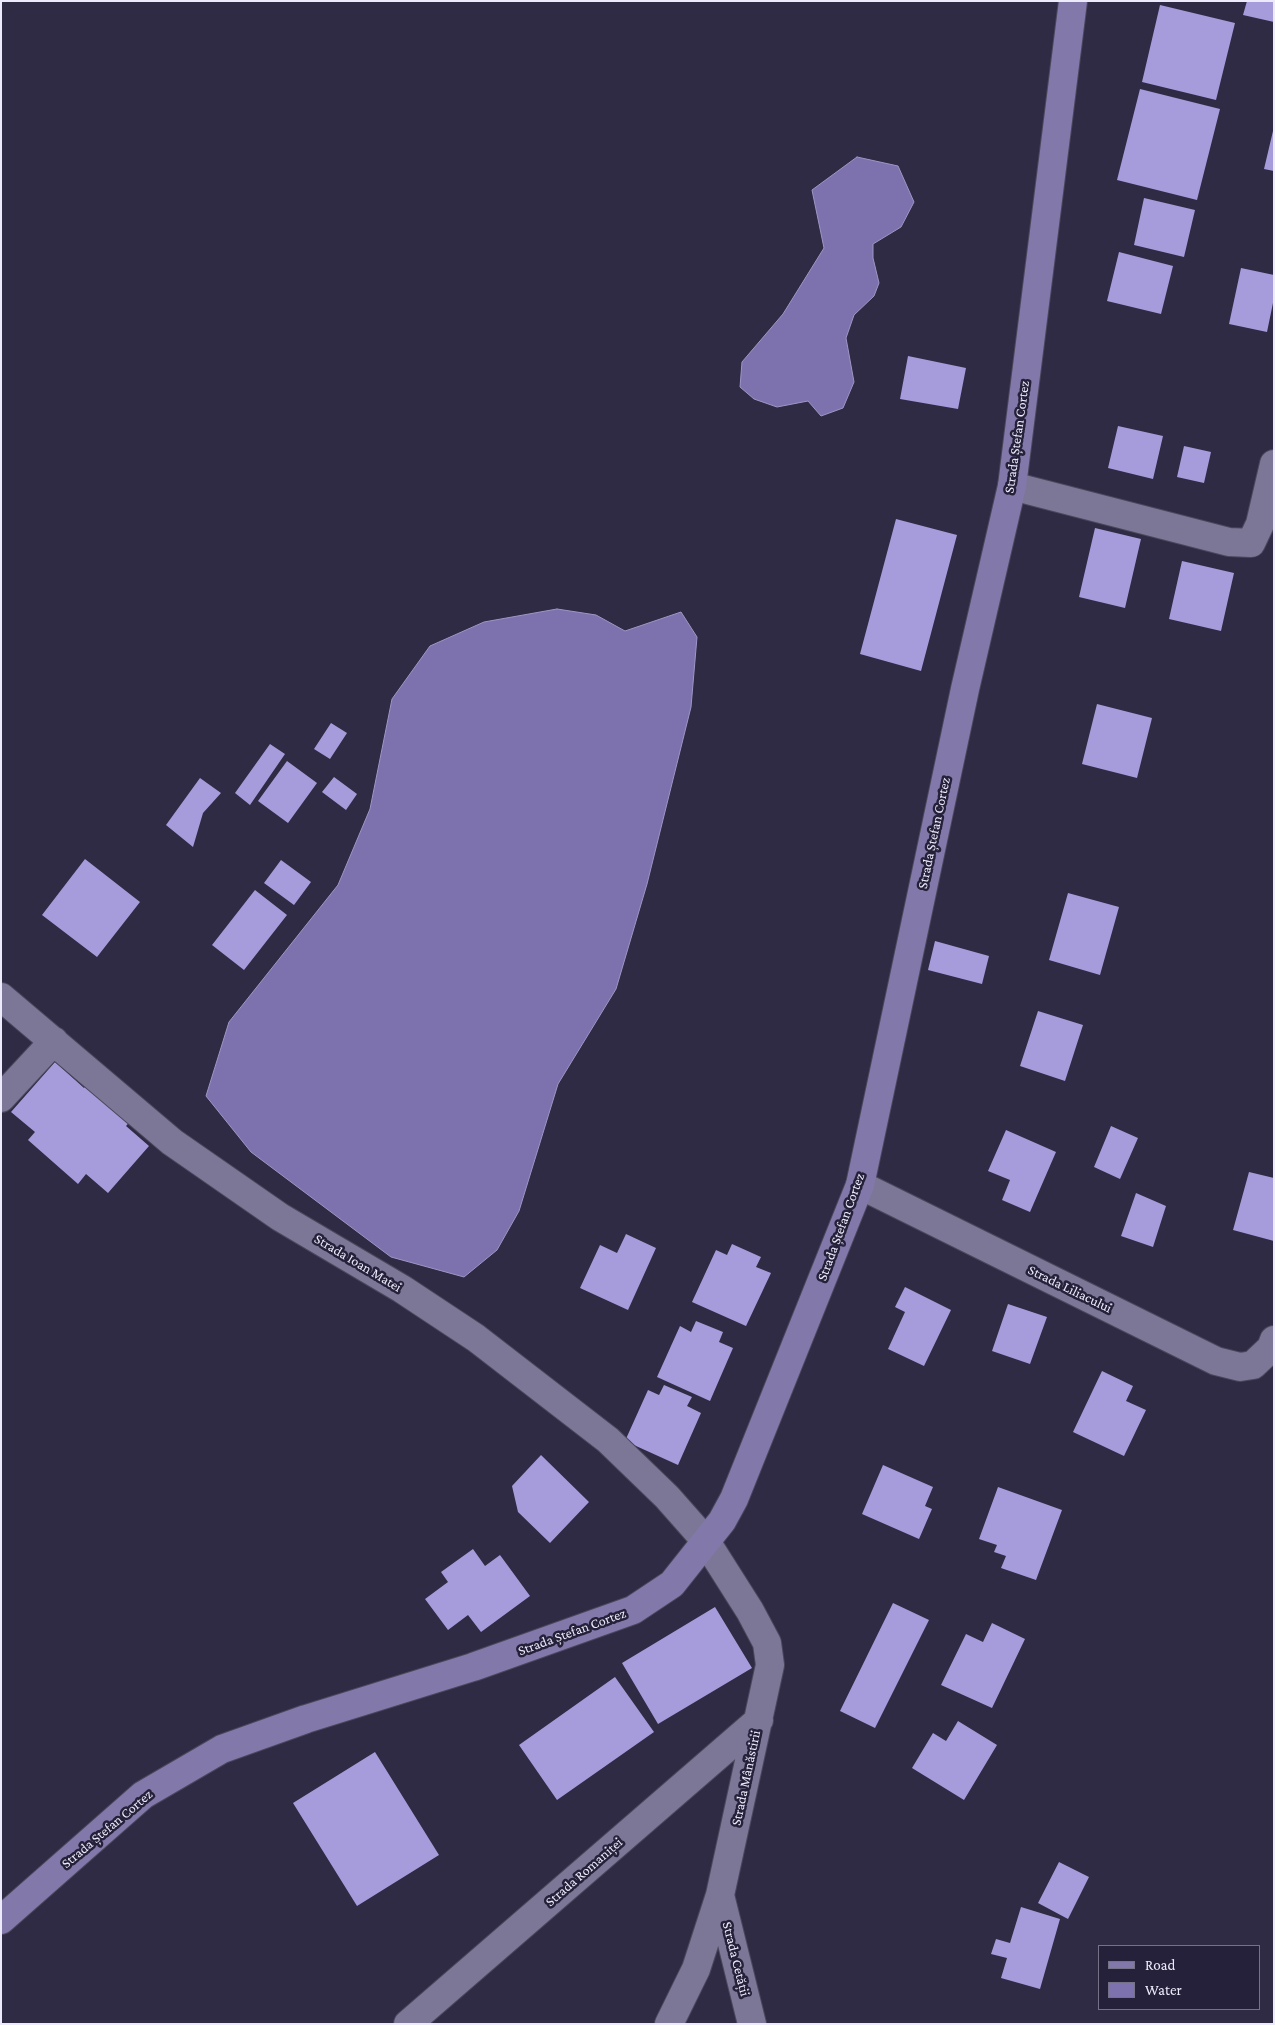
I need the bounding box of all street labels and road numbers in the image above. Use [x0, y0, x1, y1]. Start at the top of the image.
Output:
street label: Strada Ștefan Cortez [1001, 380, 1033, 494]
street label: Strada Ștefan Cortez [914, 776, 954, 890]
street label: Strada Ștefan Cortez [814, 1171, 868, 1283]
street label: Strada Ioan Matei [311, 1230, 405, 1296]
street label: Strada Liliacului [1025, 1261, 1115, 1317]
street label: Strada Ștefan Cortez [516, 1605, 628, 1659]
street label: Strada Mânăstirii [728, 1729, 764, 1827]
street label: Strada Ștefan Cortez [58, 1786, 156, 1872]
street label: Strada Romaniței [542, 1834, 626, 1910]
street label: Strada Cetății [719, 1920, 753, 1998]

